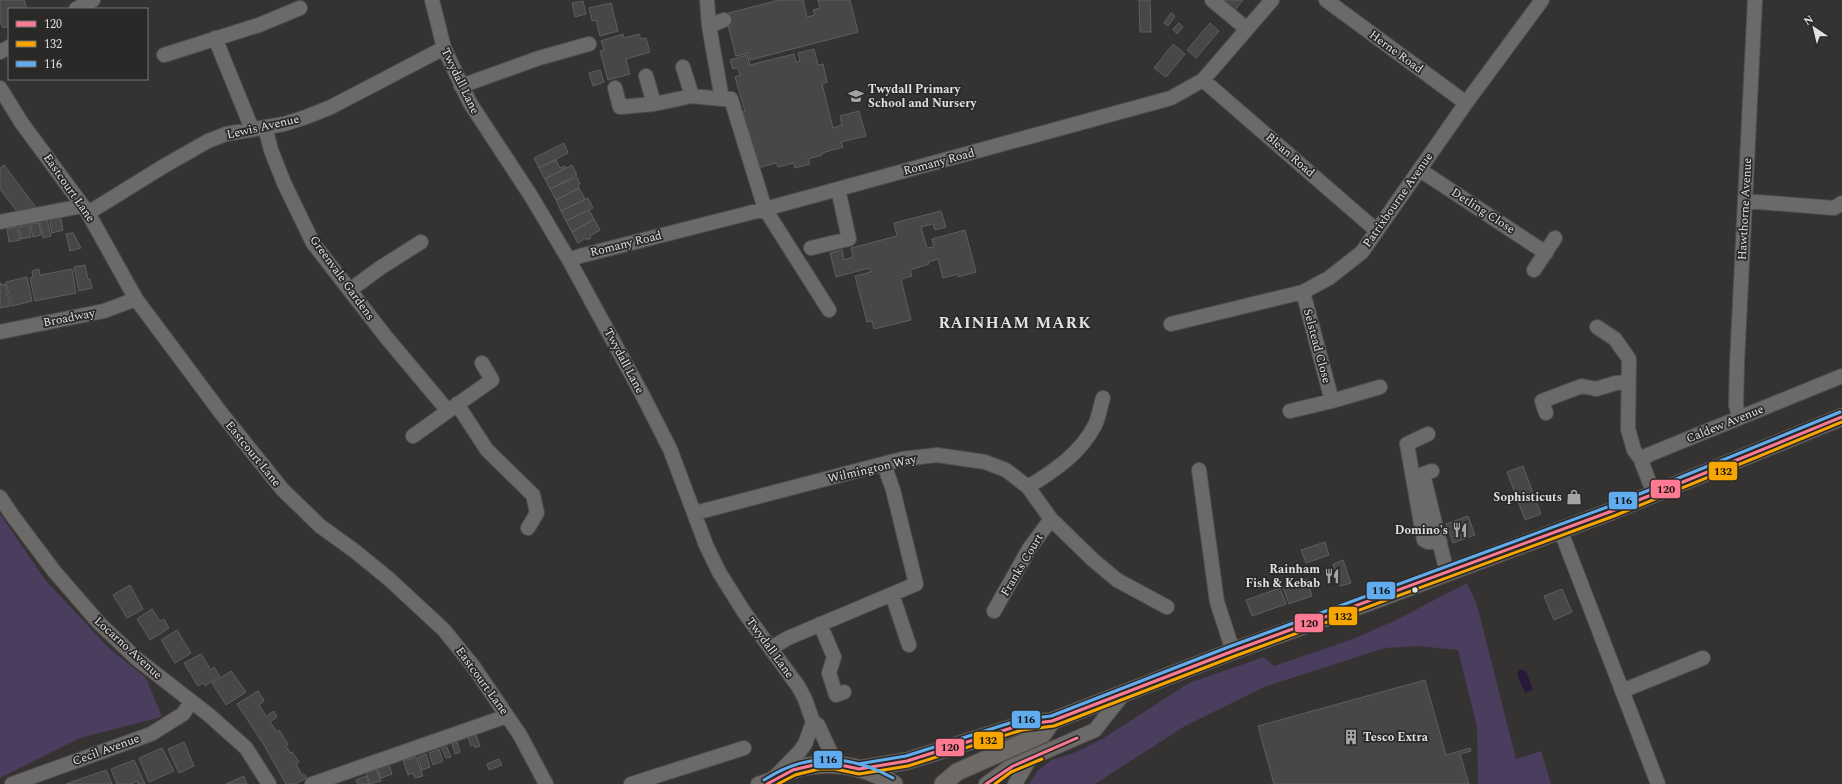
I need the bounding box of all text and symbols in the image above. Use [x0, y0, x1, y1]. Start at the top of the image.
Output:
legend [8, 8, 148, 80]
north arrow [1794, 8, 1834, 48]
text: N [1800, 11, 1817, 30]
text: 120 [44, 15, 62, 34]
street label: Herne Road [1365, 26, 1427, 78]
text: 132 [44, 35, 62, 54]
street label: Twydall Lane [436, 45, 484, 118]
text: 116 [44, 55, 62, 74]
place label: Twydall Primary School and Nursery [868, 80, 977, 113]
school or university icon: Twydall Primary School and Nursery [847, 87, 865, 105]
street label: Lewis Avenue [225, 109, 301, 145]
street label: Blean Road [1261, 128, 1319, 182]
street label: Romany Road [901, 143, 977, 181]
street label: Patrixbourne Avenue [1358, 148, 1438, 251]
street label: Eastcourt Lane [38, 150, 100, 226]
street label: Hawthorne Avenue [1733, 157, 1757, 261]
street label: Detling Close [1447, 183, 1519, 239]
street label: Romany Road [588, 226, 664, 262]
street label: Greenvale Gardens [305, 232, 379, 324]
street label: Broadway [41, 303, 98, 332]
street label: Selstead Close [1298, 307, 1336, 386]
district label: RAINHAM MARK [938, 311, 1092, 335]
street label: Twydall Lane [599, 325, 649, 397]
street label: Caldew Avenue [1683, 400, 1767, 448]
street label: Eastcourt Lane [220, 417, 286, 491]
street label: Wilmington Way [826, 449, 919, 488]
line badge: 132 [1708, 461, 1738, 481]
text: 132 [1714, 463, 1732, 480]
line badge: 120 [1650, 479, 1681, 499]
text: 120 [1657, 481, 1675, 498]
place label: Sophisticuts [1493, 488, 1562, 507]
shop icon: Sophisticuts [1565, 488, 1583, 506]
line badge: 116 [1608, 491, 1638, 510]
text: 116 [1614, 492, 1632, 509]
place label: Domino's [1395, 521, 1448, 540]
restaurant icon: Domino's [1451, 521, 1469, 539]
street label: Franks Court [996, 530, 1048, 600]
place label: Rainham Fish & Kebab [1246, 560, 1320, 593]
restaurant icon: Rainham Fish & Kebab [1323, 567, 1341, 585]
line badge: 116 [1366, 581, 1396, 600]
text: 116 [1372, 582, 1390, 599]
unlabelled marker [1410, 585, 1420, 595]
line badge: 132 [1328, 606, 1358, 626]
text: 132 [1334, 608, 1352, 625]
street label: Locarno Avenue [89, 612, 167, 684]
street label: Twydall Lane [741, 613, 799, 683]
line badge: 120 [1294, 613, 1324, 633]
text: 120 [1300, 615, 1318, 632]
street label: Eastcourt Lane [451, 643, 513, 719]
line badge: 116 [1011, 710, 1041, 729]
text: 116 [1017, 711, 1035, 728]
building icon: Tesco Extra [1342, 728, 1360, 746]
place label: Tesco Extra [1363, 728, 1429, 747]
street label: Cecil Avenue [70, 729, 142, 771]
line badge: 132 [973, 731, 1004, 750]
text: 132 [979, 732, 997, 749]
line badge: 120 [935, 738, 965, 757]
text: 120 [941, 739, 959, 756]
line badge: 116 [813, 750, 843, 769]
text: 116 [819, 751, 837, 768]

